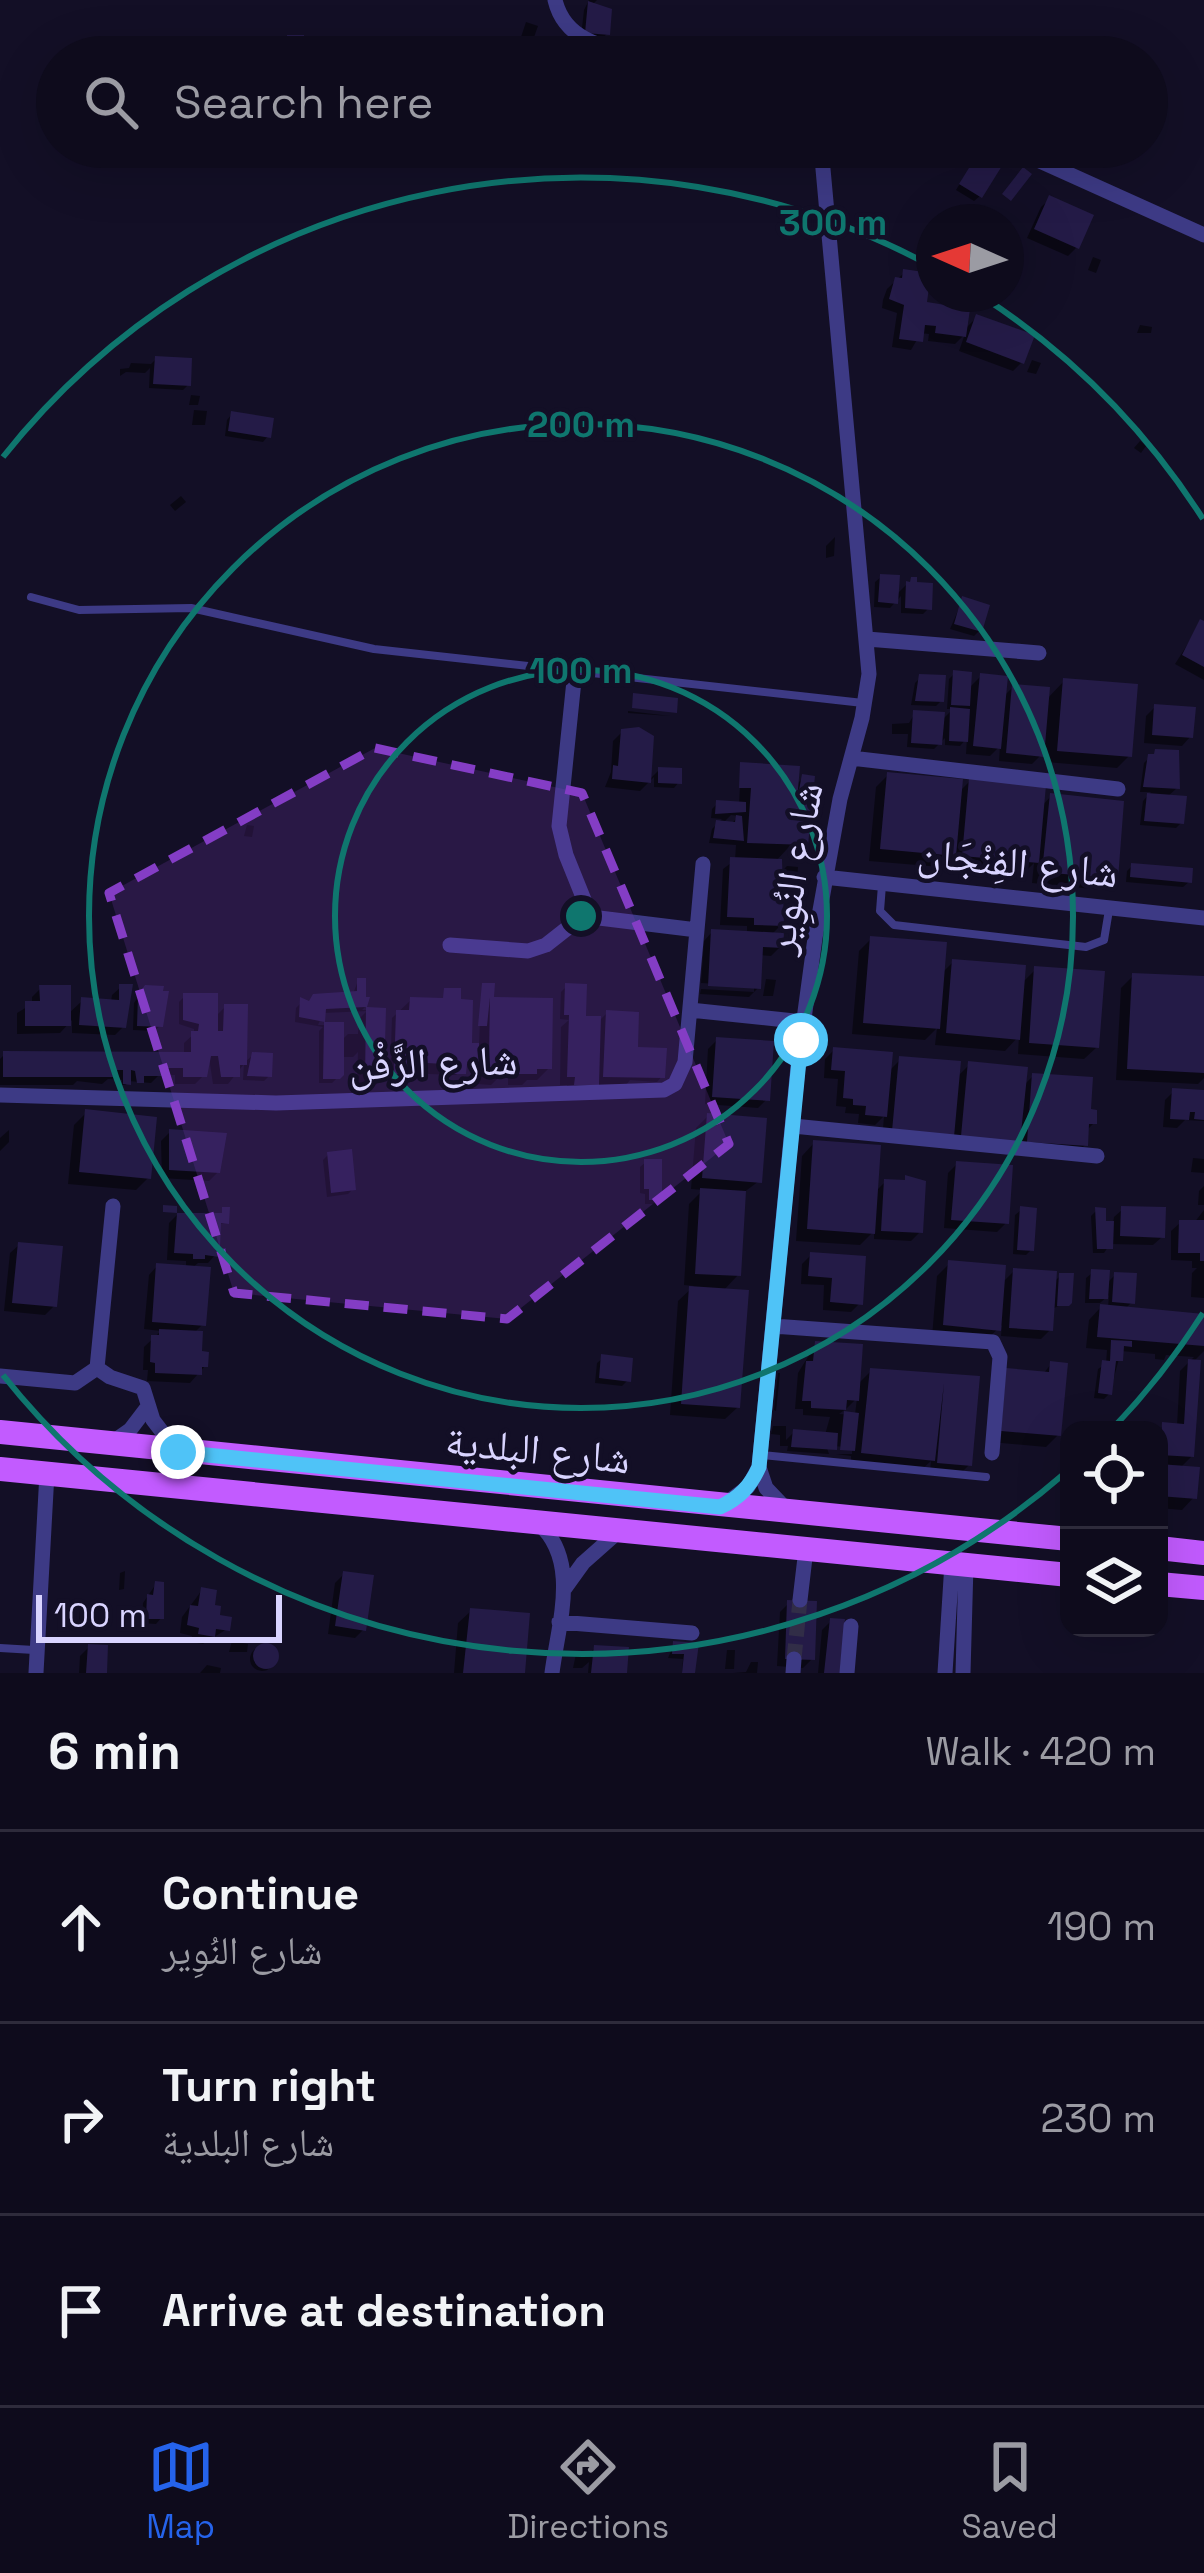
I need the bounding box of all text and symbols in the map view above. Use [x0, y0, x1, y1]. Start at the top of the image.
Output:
search box [36, 36, 1168, 168]
icon: search [78, 69, 144, 135]
text: Search here [174, 74, 433, 131]
text: 300 m [779, 200, 887, 246]
north arrow [916, 204, 1024, 312]
text: 200 m [527, 402, 635, 448]
text: 100 m [530, 648, 632, 694]
street label: شارع النُوِير [752, 778, 839, 959]
street label: شارع الفِنْجَان [915, 826, 1121, 899]
centre of rings [560, 895, 602, 937]
route start [774, 1013, 828, 1067]
street label: شارع الزَّفْن [348, 1033, 518, 1092]
street label: شارع البلدية [443, 1413, 633, 1486]
map controls [1060, 1421, 1168, 1637]
button: locate [1060, 1421, 1168, 1529]
route end [151, 1425, 205, 1479]
button: layers [1060, 1529, 1168, 1637]
scale bar [36, 1589, 282, 1642]
text: 100 m [54, 1595, 147, 1637]
text: 6 min [48, 1719, 181, 1784]
text: Walk · 420 m [926, 1727, 1156, 1776]
text: Continue [162, 1865, 359, 1922]
icon: ahead [48, 1894, 114, 1960]
text: 190 m [1047, 1902, 1156, 1951]
text: شارع النُوِير [162, 1926, 323, 1975]
text: Turn right [162, 2057, 376, 2114]
icon: right [48, 2086, 114, 2152]
text: 230 m [1041, 2094, 1156, 2143]
text: شارع البلدية [162, 2118, 334, 2167]
icon: arrive [48, 2278, 114, 2344]
text: Arrive at destination [162, 2282, 606, 2339]
tab: Map [146, 2434, 215, 2548]
tab: Directions [507, 2434, 669, 2548]
tab: Saved [962, 2434, 1058, 2548]

